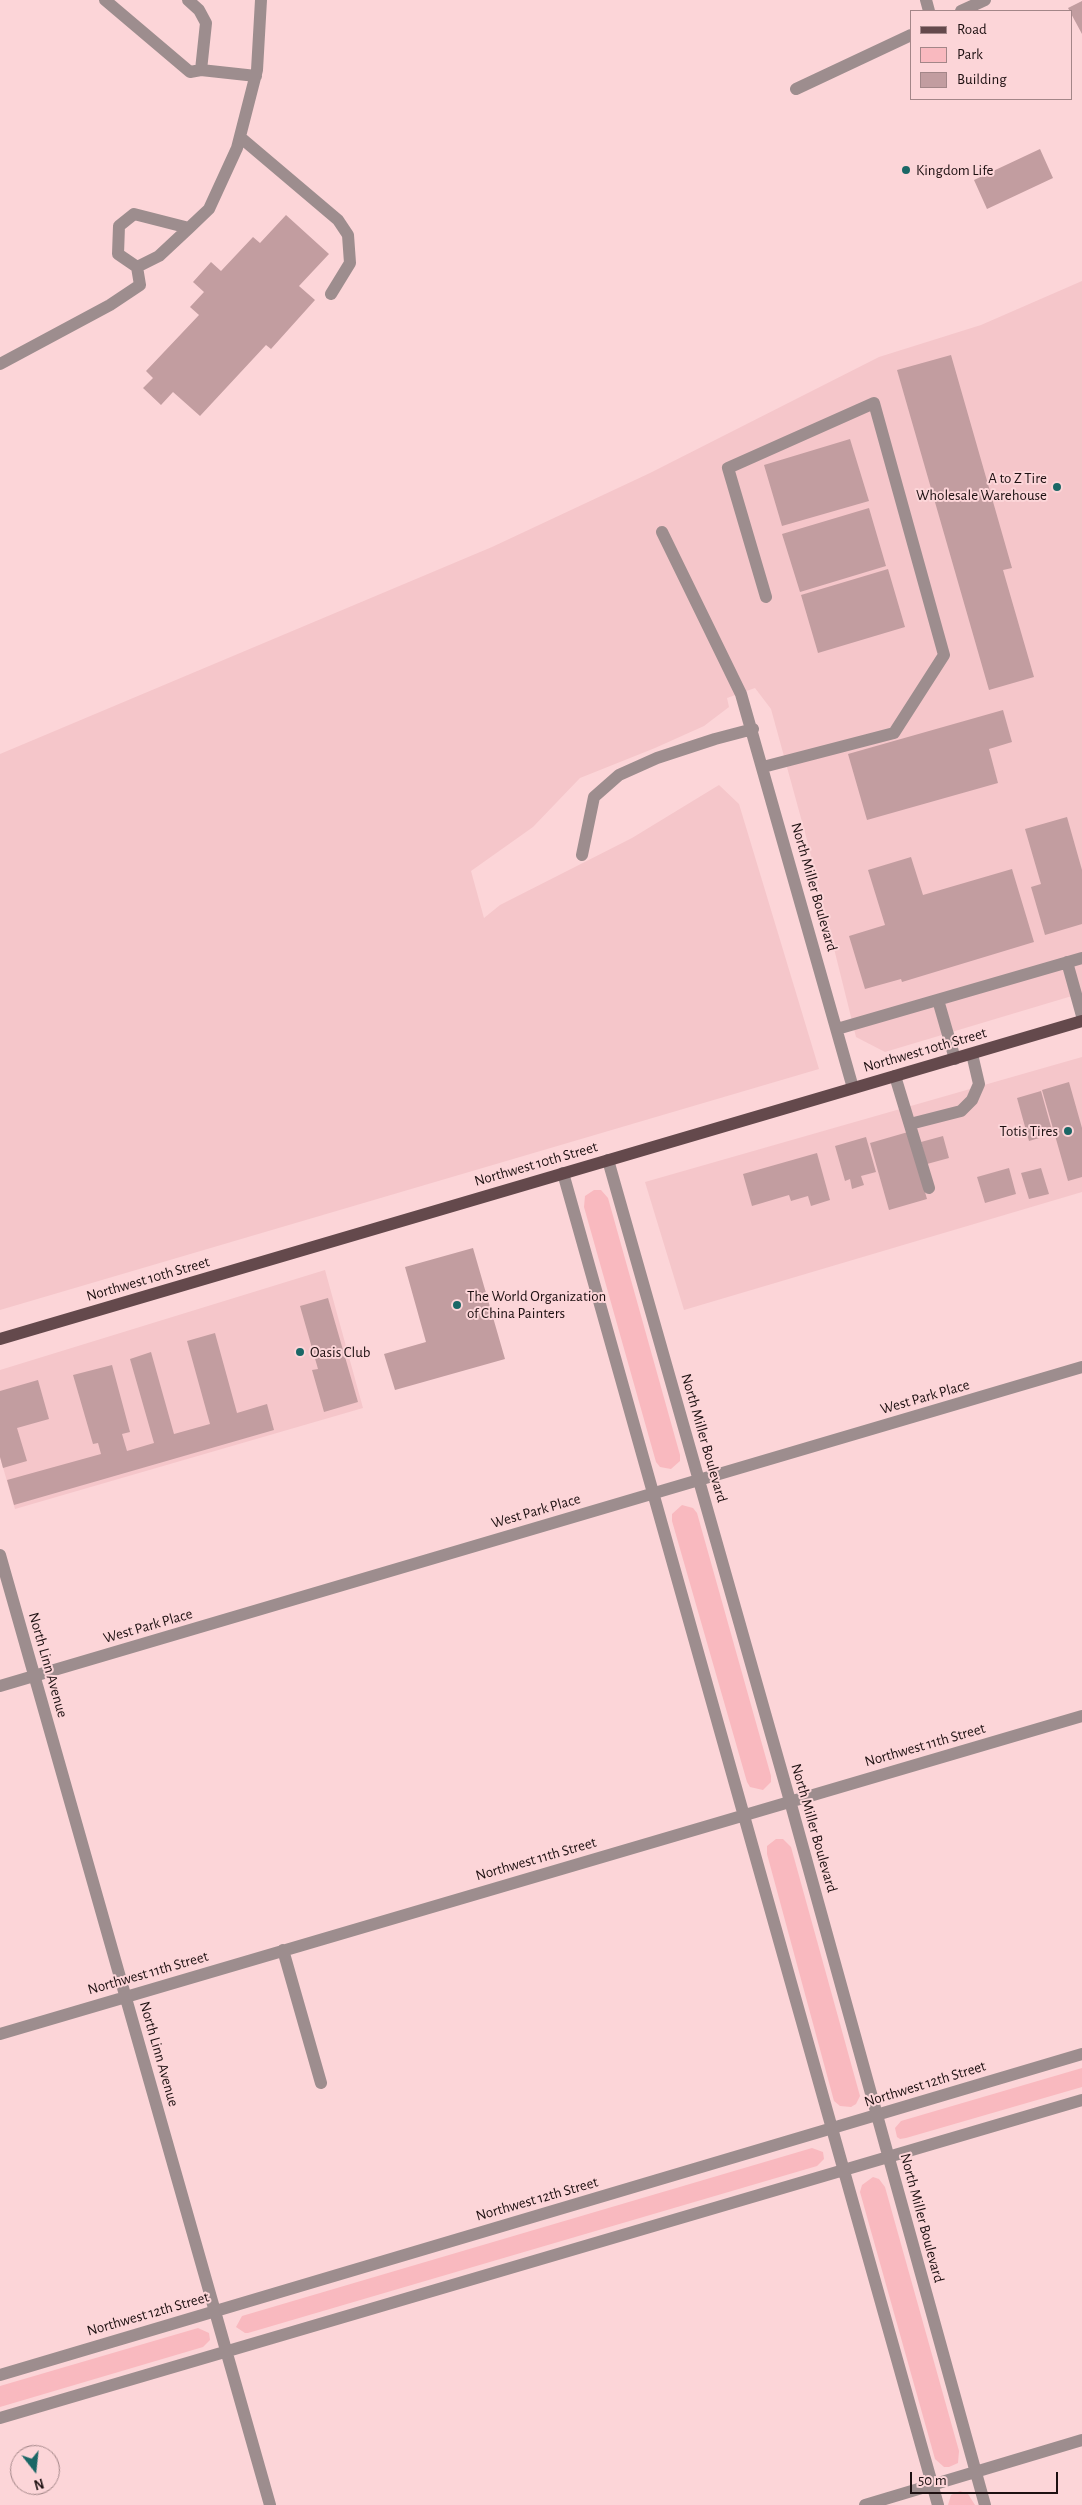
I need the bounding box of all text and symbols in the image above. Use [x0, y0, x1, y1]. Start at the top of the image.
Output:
legend [910, 10, 1072, 100]
text: Road [957, 22, 987, 37]
text: Park [957, 47, 983, 62]
text: Building [957, 72, 1007, 87]
place label: Kingdom Life [916, 161, 993, 179]
marker: Kingdom Life [900, 164, 912, 176]
place label: A to Z Tire Wholesale Warehouse [916, 469, 1047, 504]
marker: A to Z Tire Wholesale Warehouse [1051, 481, 1063, 493]
street label: North Miller Boulevard [787, 820, 841, 954]
street label: Northwest 10th Street [861, 1024, 989, 1076]
place label: Totis Tires [1000, 1122, 1058, 1140]
marker: Totis Tires [1062, 1125, 1074, 1137]
street label: Northwest 10th Street [472, 1138, 600, 1190]
street label: Northwest 10th Street [84, 1253, 212, 1305]
place label: The World Organization of China Painters [467, 1287, 606, 1322]
marker: The World Organization of China Painters [451, 1299, 463, 1311]
place label: Oasis Club [310, 1343, 371, 1361]
marker: Oasis Club [294, 1346, 306, 1358]
street label: North Miller Boulevard [677, 1371, 731, 1505]
street label: West Park Place [878, 1376, 972, 1418]
street label: West Park Place [489, 1490, 583, 1532]
street label: West Park Place [101, 1605, 195, 1647]
street label: North Linn Avenue [24, 1610, 72, 1720]
street label: Northwest 11th Street [863, 1719, 987, 1771]
street label: North Miller Boulevard [787, 1761, 841, 1895]
street label: Northwest 11th Street [474, 1833, 598, 1885]
street label: Northwest 11th Street [86, 1947, 210, 1999]
street label: North Linn Avenue [135, 1999, 183, 2109]
street label: Northwest 12th Street [862, 2057, 988, 2111]
street label: North Miller Boulevard [896, 2151, 948, 2285]
street label: Northwest 12th Street [474, 2173, 600, 2225]
street label: Northwest 12th Street [85, 2288, 211, 2340]
north arrow [10, 2445, 60, 2495]
scale bar [912, 2462, 1060, 2494]
text: 50 m [918, 2473, 947, 2488]
text: N [32, 2475, 45, 2492]

